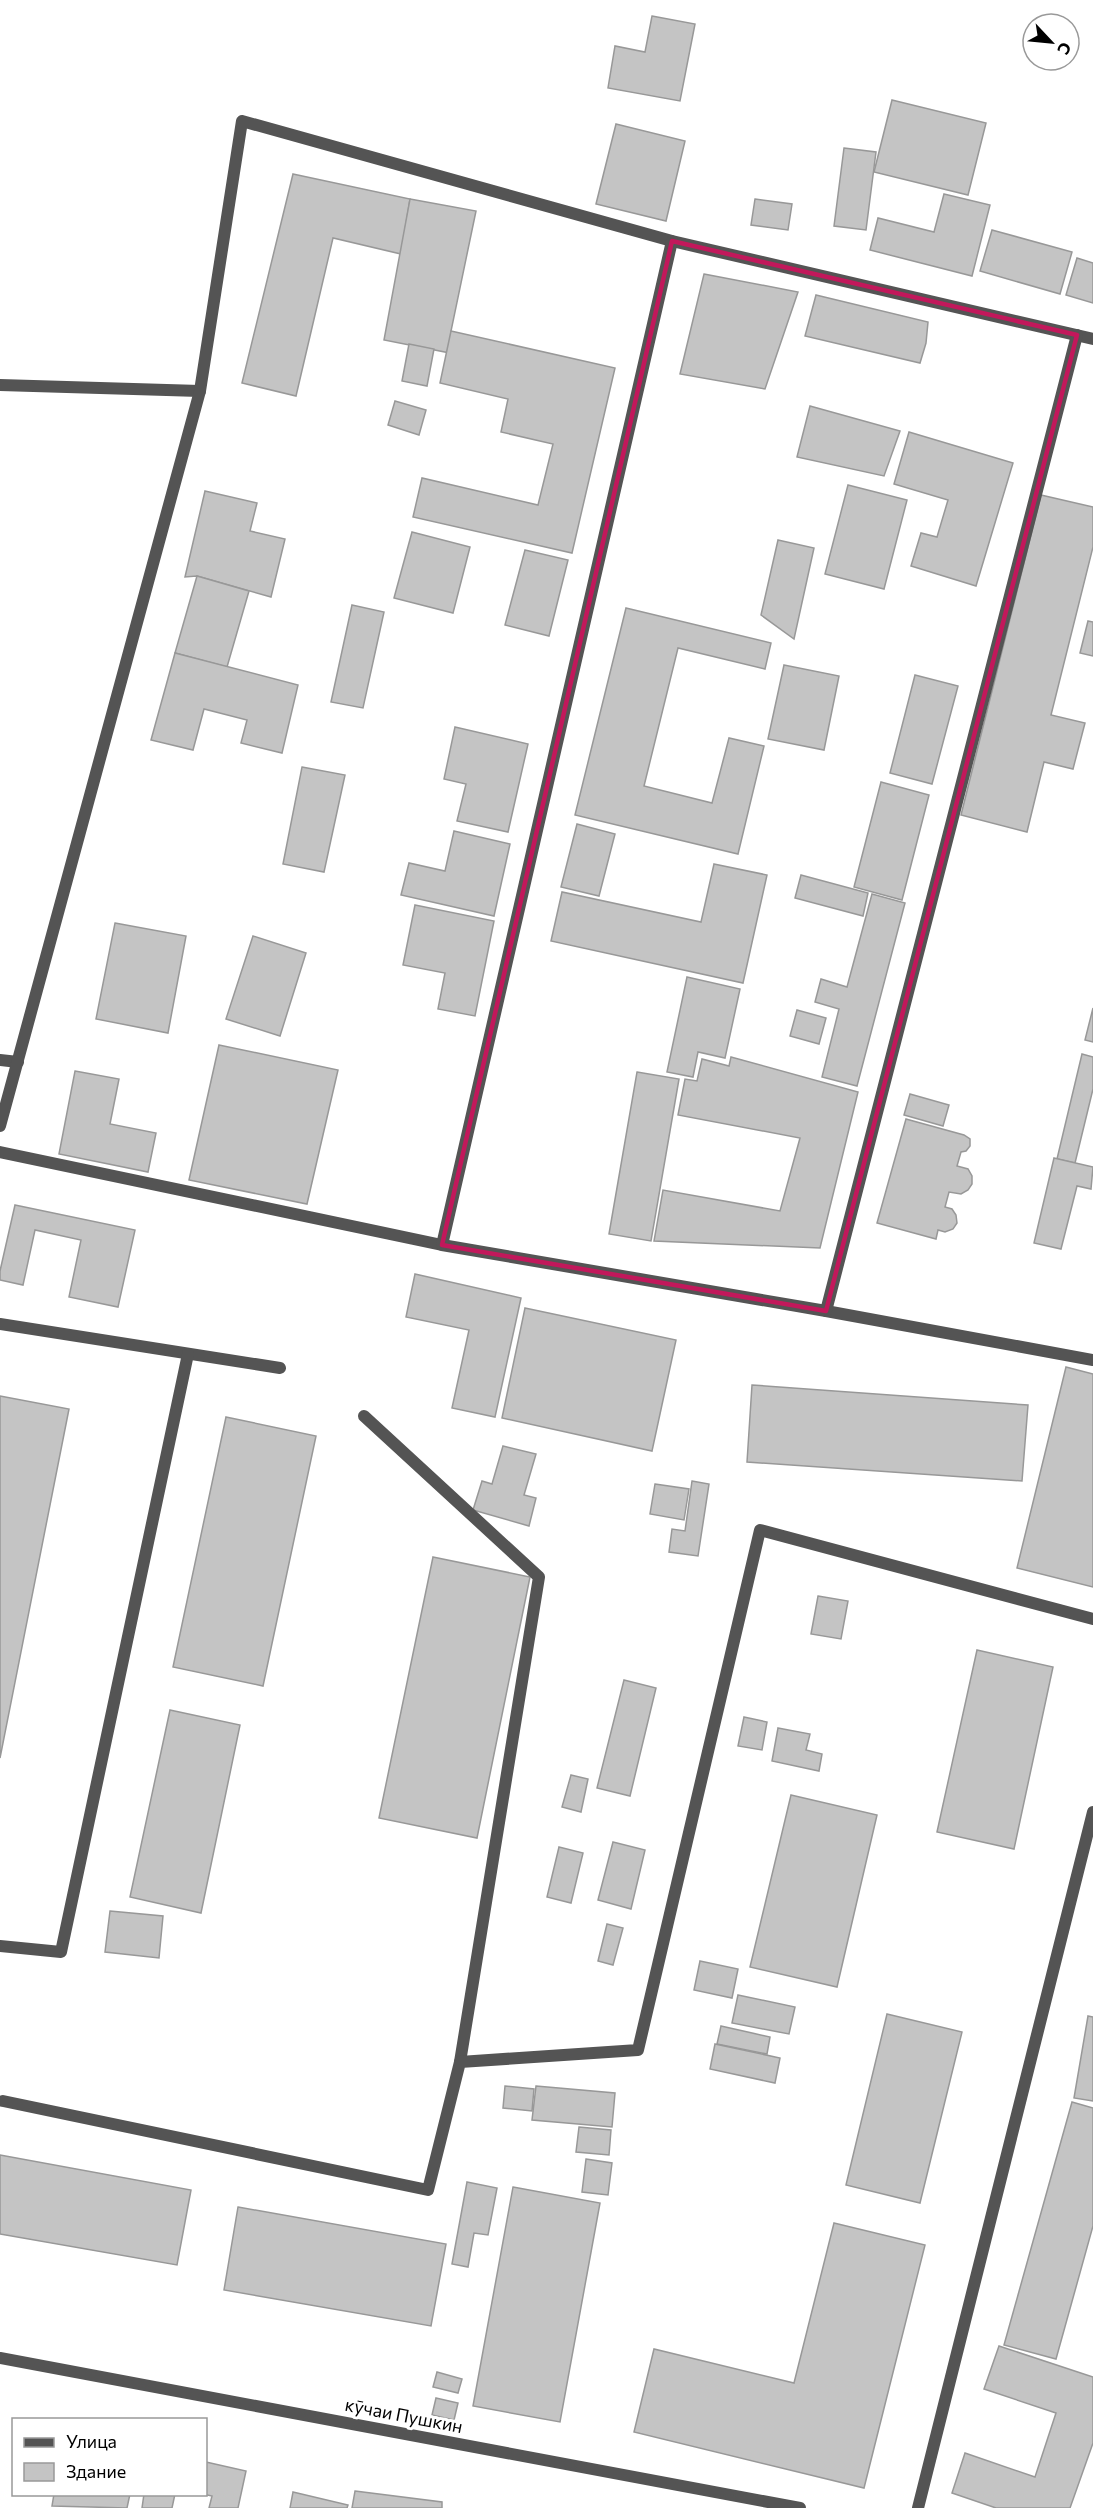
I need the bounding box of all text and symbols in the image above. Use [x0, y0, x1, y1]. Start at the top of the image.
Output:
north arrow [1021, 12, 1081, 72]
text: С [1054, 40, 1076, 58]
street label: кӯчаи Пушкин [343, 2393, 465, 2437]
legend [12, 2418, 207, 2496]
text: Улица [66, 2430, 117, 2452]
text: Здание [66, 2460, 126, 2482]

